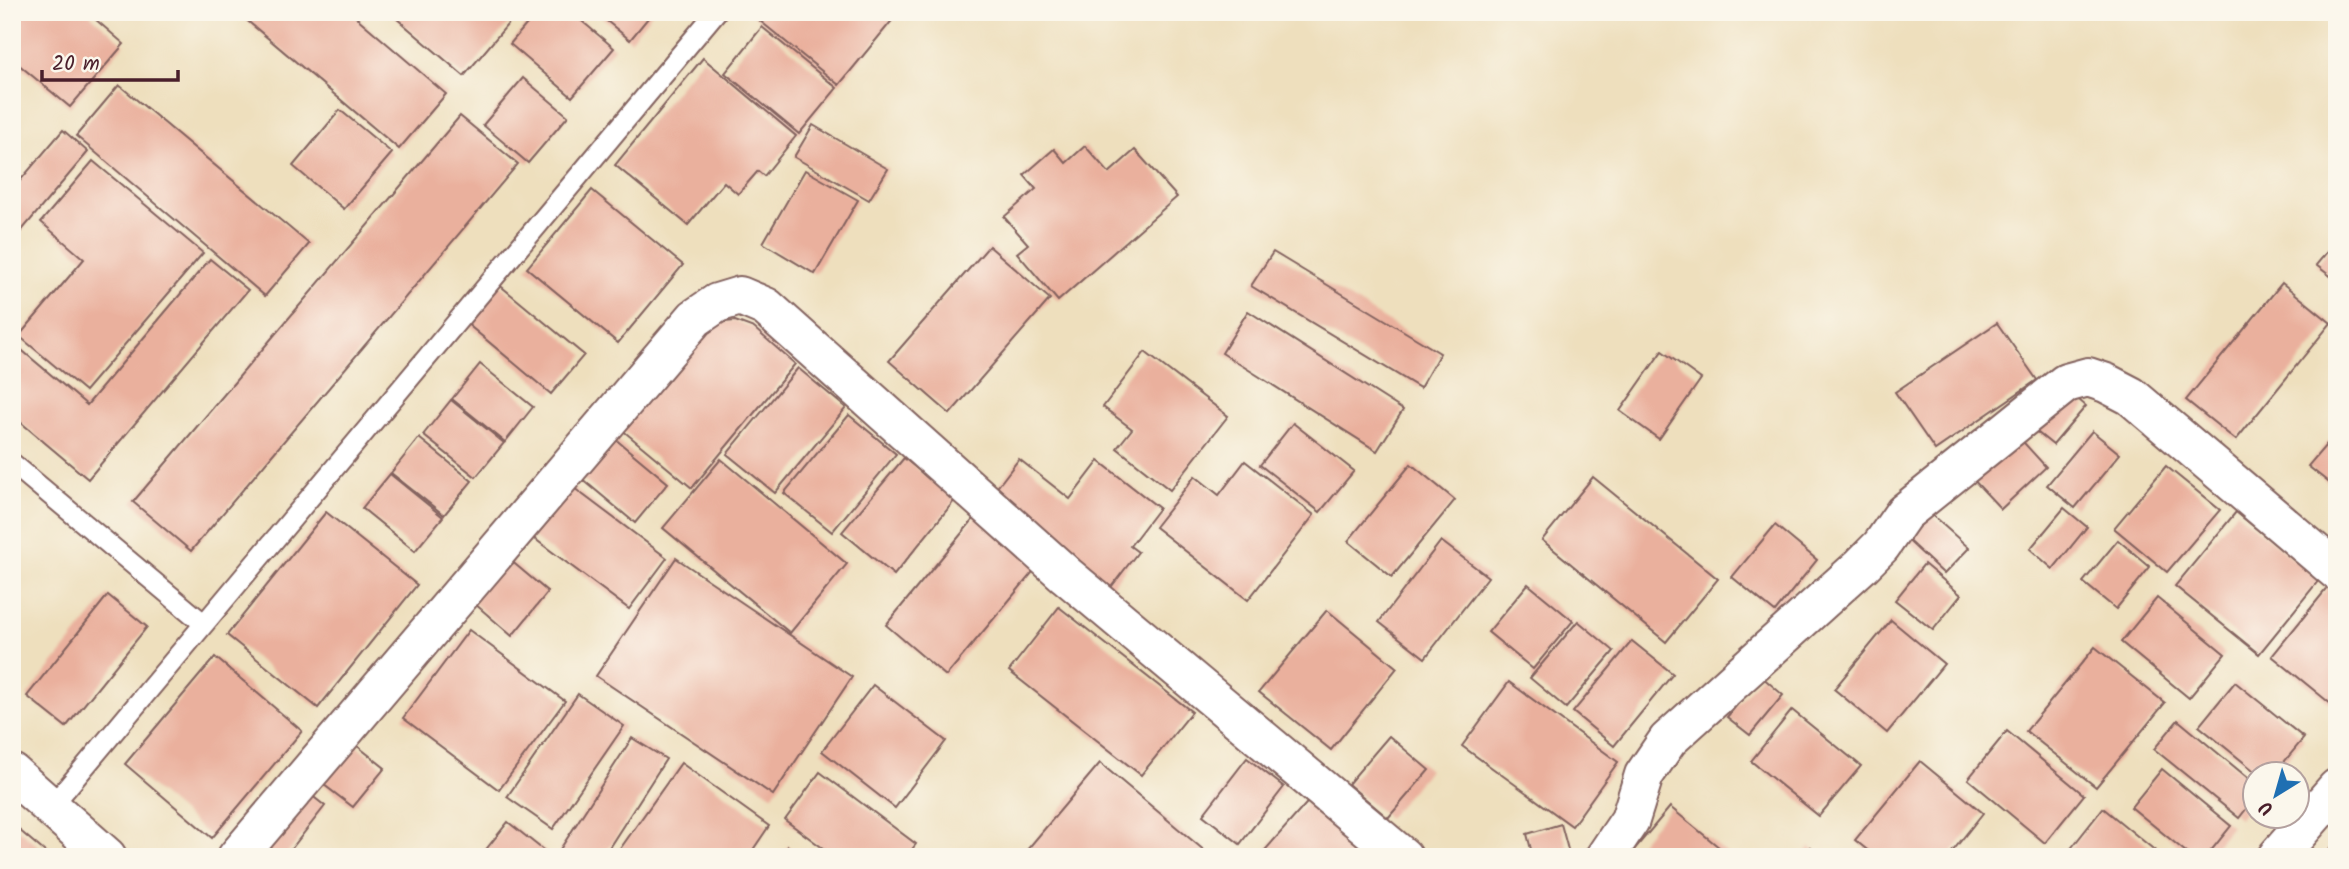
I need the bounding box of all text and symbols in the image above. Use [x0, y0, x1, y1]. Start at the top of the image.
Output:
scale bar [42, 38, 178, 82]
text: 20 m [52, 48, 100, 81]
north arrow [2240, 760, 2310, 830]
text: U [2253, 791, 2281, 822]

